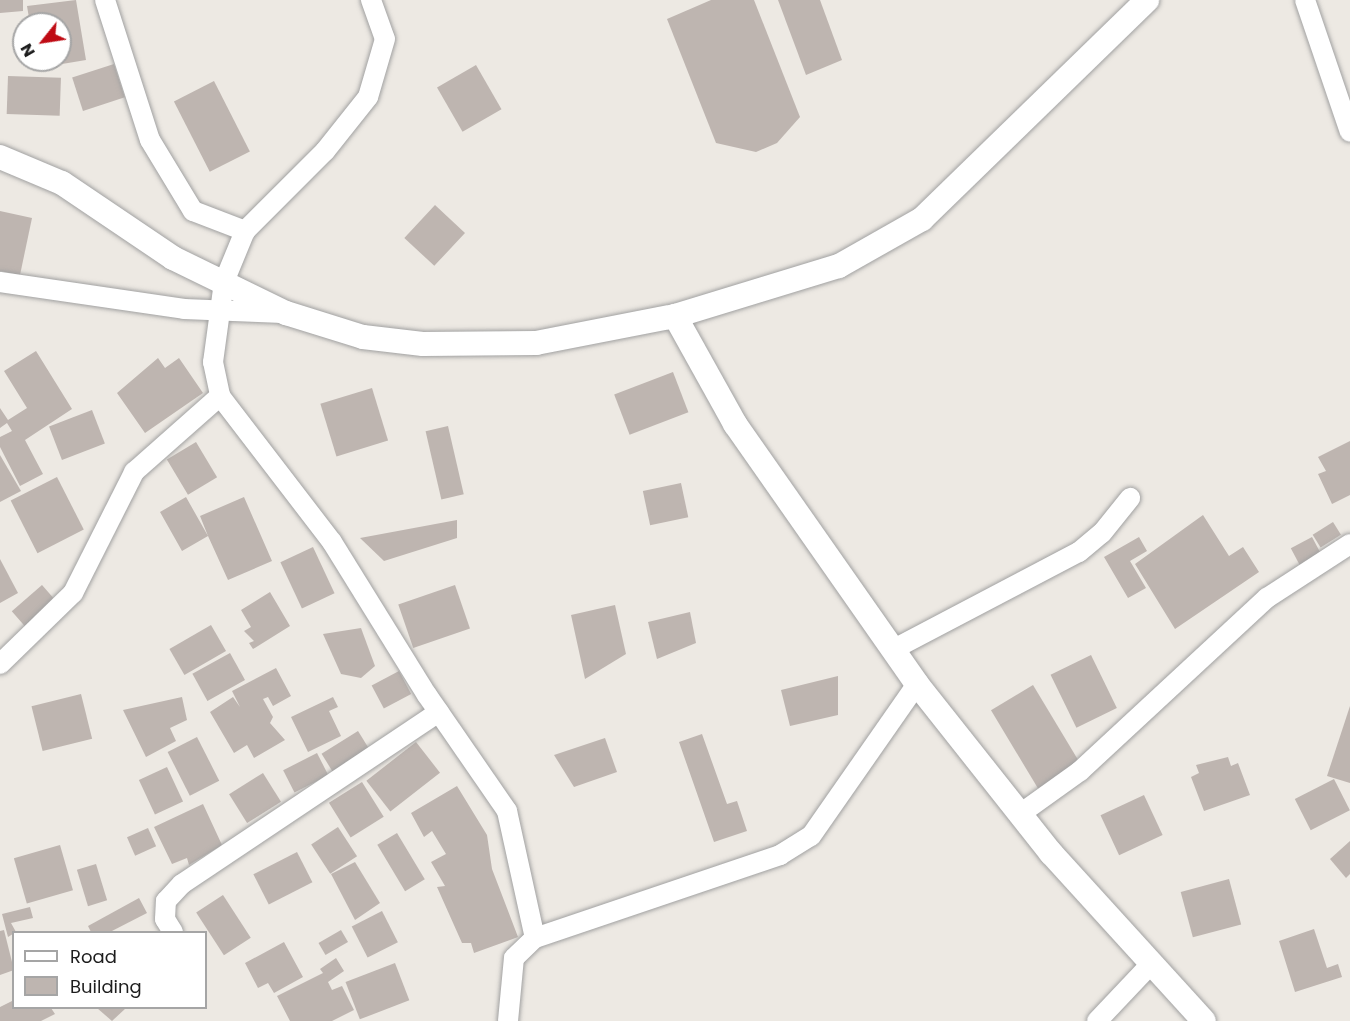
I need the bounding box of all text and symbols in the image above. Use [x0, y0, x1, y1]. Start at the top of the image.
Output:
north arrow [12, 12, 72, 72]
text: N [15, 39, 41, 61]
legend [12, 931, 207, 1009]
text: Road [70, 944, 117, 969]
text: Building [70, 974, 142, 999]

